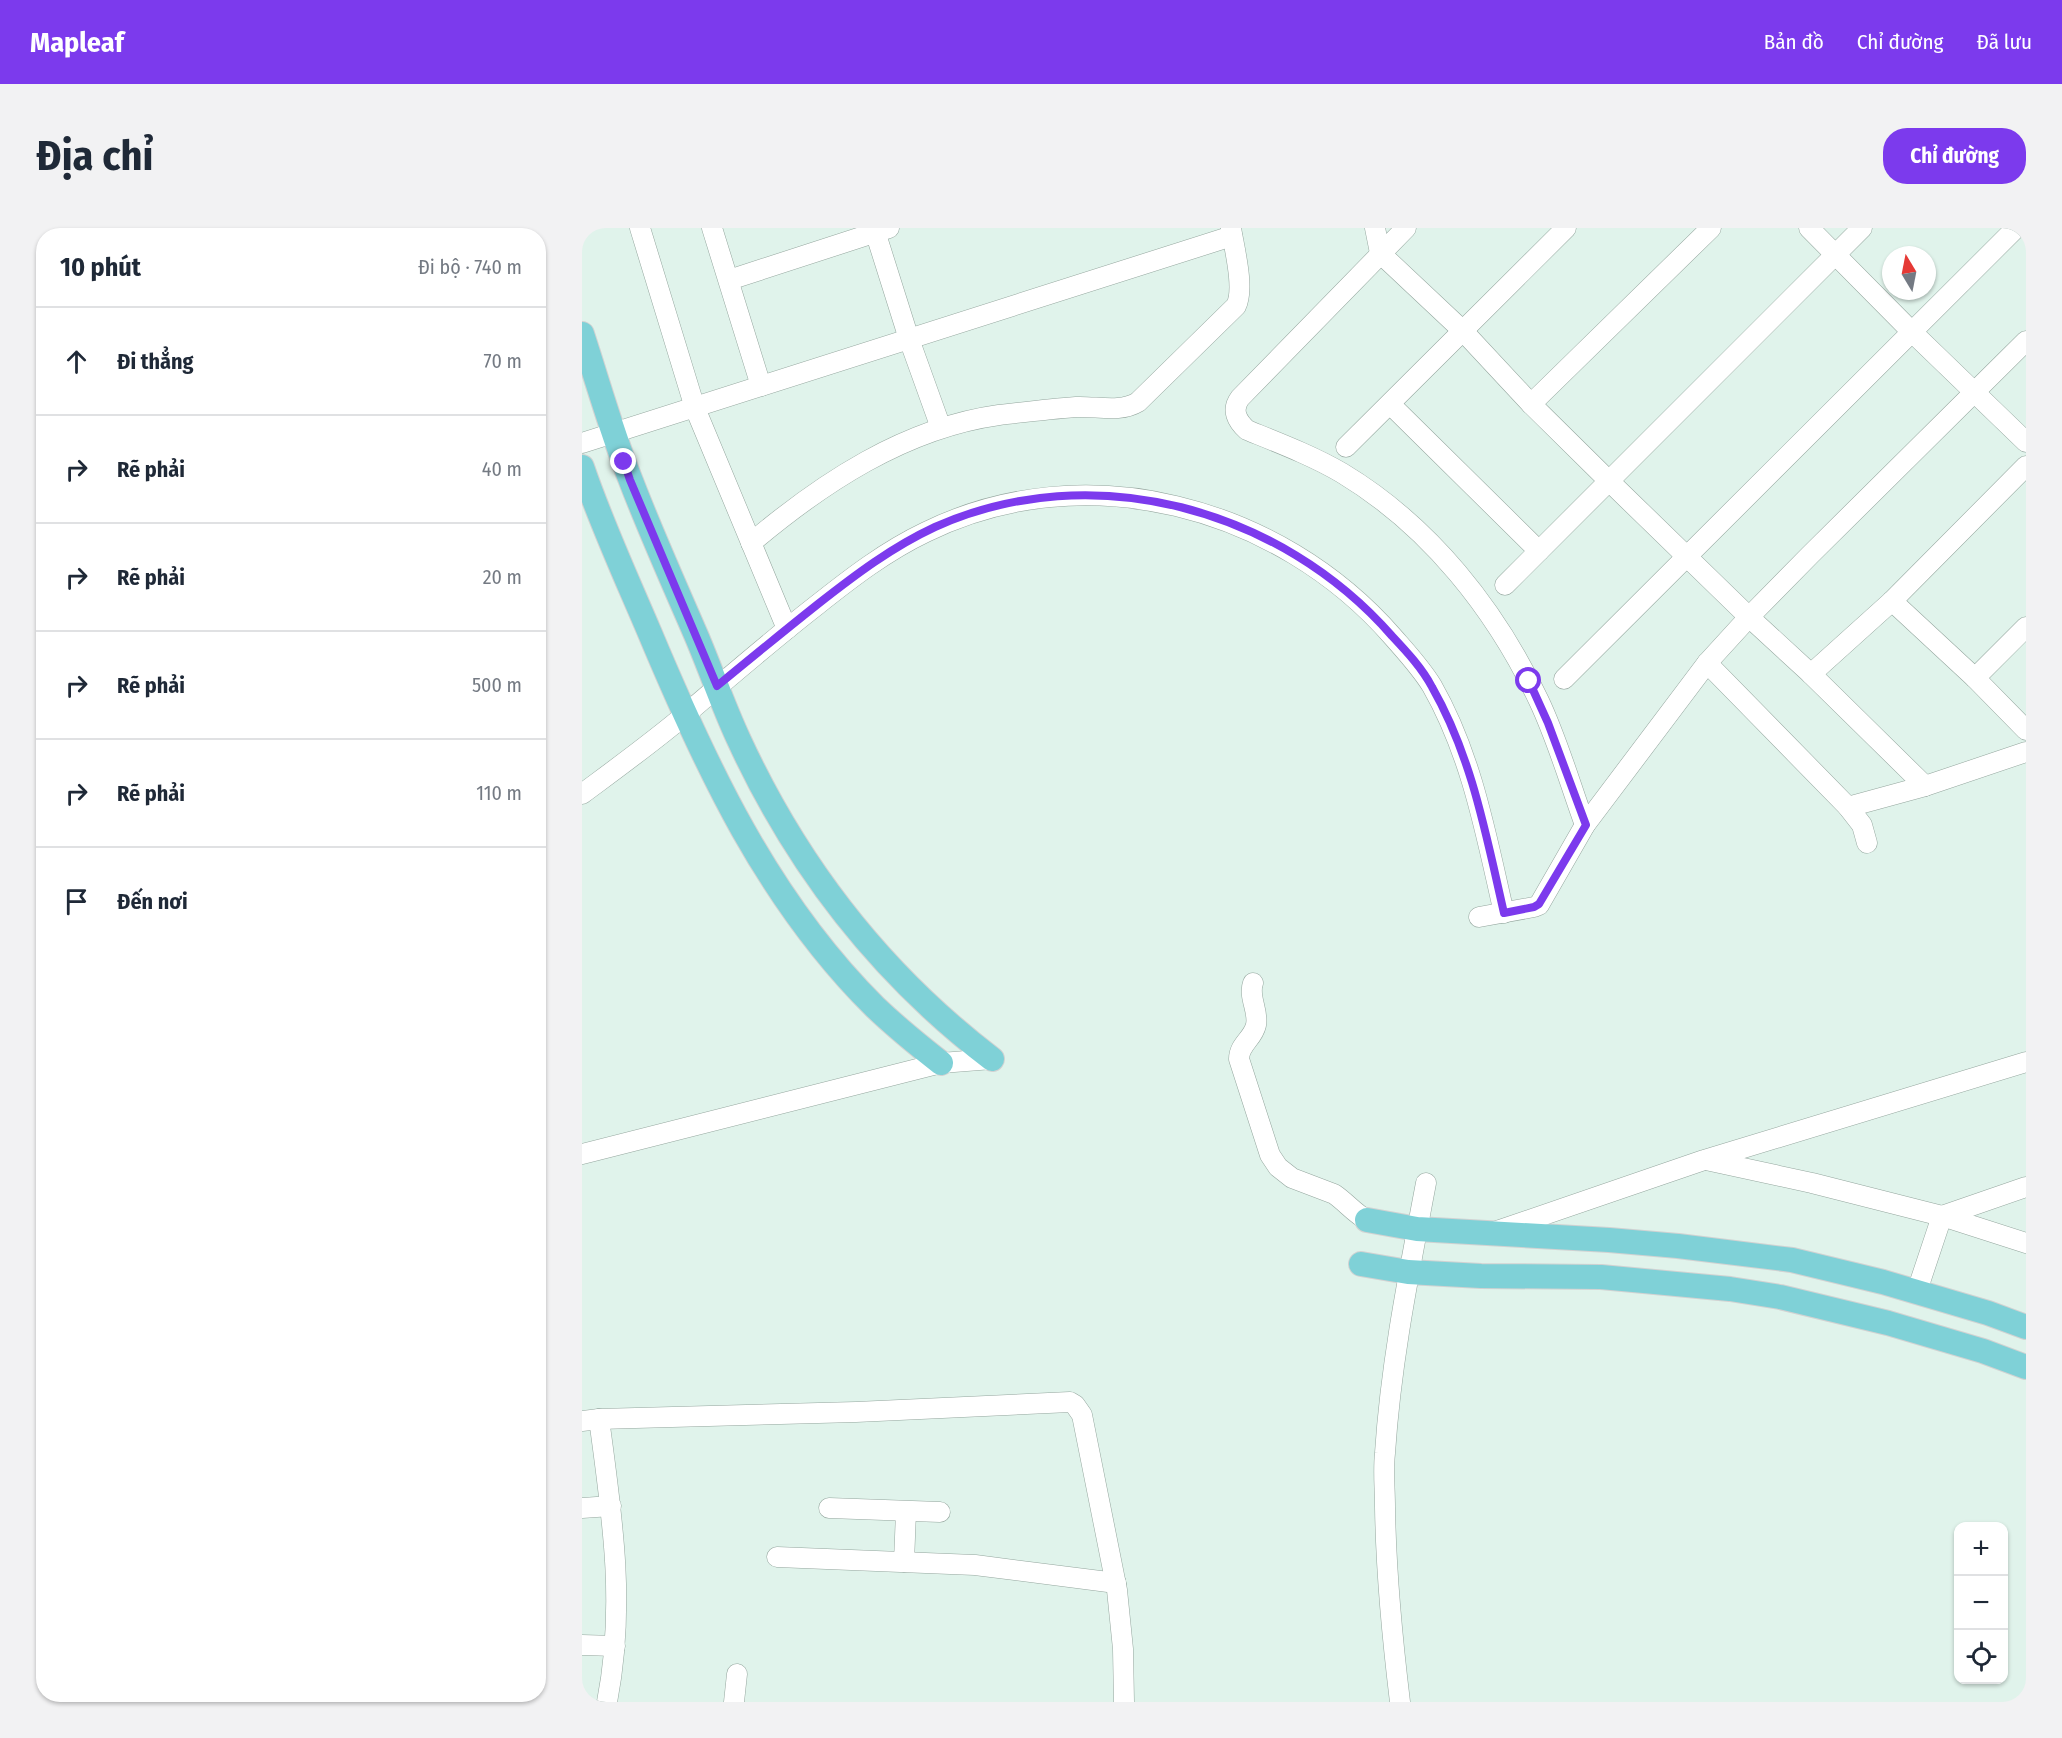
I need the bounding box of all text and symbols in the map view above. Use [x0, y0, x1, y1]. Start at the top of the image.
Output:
text: Mapleaf [30, 26, 124, 59]
text: Bản đồ [1764, 29, 1824, 55]
text: Chỉ đường [1857, 29, 1943, 55]
text: Đã lưu [1976, 29, 2032, 55]
button: Chỉ đường [1883, 128, 2026, 184]
text: Địa chỉ [36, 131, 153, 181]
north arrow [1882, 246, 1936, 300]
text: 10 phút [60, 252, 141, 283]
text: Đi bộ · 740 m [418, 255, 522, 279]
icon: ahead [60, 345, 93, 378]
text: Đi thẳng [117, 348, 193, 375]
text: 70 m [484, 349, 522, 373]
route end [610, 448, 636, 474]
icon: right [60, 453, 93, 486]
text: Rẽ phải [117, 456, 185, 483]
text: 40 m [482, 457, 522, 481]
icon: right [60, 561, 93, 594]
text: Rẽ phải [117, 564, 185, 591]
text: 20 m [483, 565, 522, 589]
route start [1515, 667, 1541, 693]
icon: right [60, 669, 93, 702]
text: Rẽ phải [117, 672, 185, 699]
text: 500 m [472, 673, 522, 697]
icon: right [60, 777, 93, 810]
text: Rẽ phải [117, 780, 185, 807]
text: 110 m [476, 781, 522, 805]
icon: arrive [60, 885, 93, 918]
text: Đến nơi [117, 888, 188, 915]
map controls [1954, 1522, 2008, 1684]
button: + [1954, 1522, 2008, 1576]
button: − [1954, 1576, 2008, 1630]
button: locate [1954, 1630, 2008, 1684]

